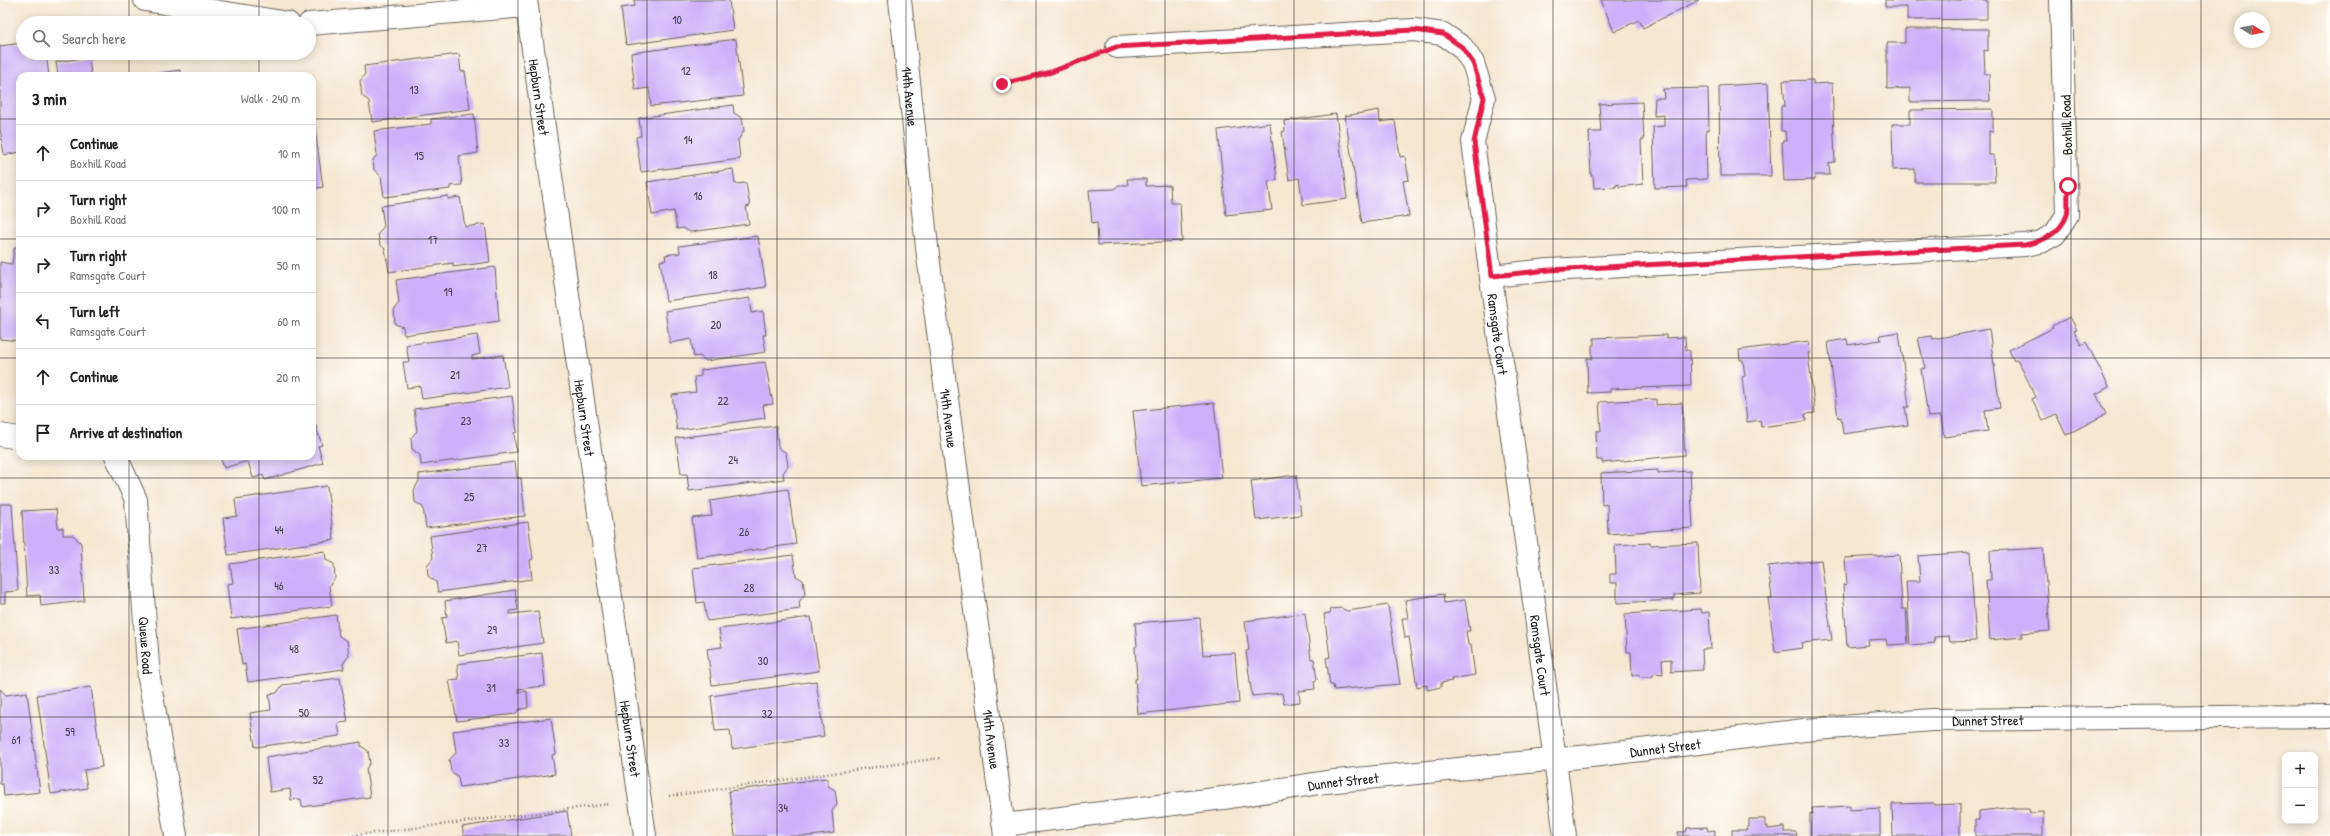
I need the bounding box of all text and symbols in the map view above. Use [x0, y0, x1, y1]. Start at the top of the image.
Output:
house number: 10 [672, 11, 682, 28]
north arrow [2234, 12, 2270, 48]
search box [16, 16, 316, 60]
icon: search [30, 27, 52, 49]
text: Search here [62, 28, 126, 49]
street label: Hepburn Street [525, 58, 555, 137]
house number: 12 [681, 62, 691, 79]
street label: 14th Avenue [898, 66, 923, 128]
route end [993, 75, 1011, 93]
house number: 13 [409, 81, 419, 98]
text: 3 min [32, 87, 67, 110]
text: Walk · 240 m [241, 89, 300, 107]
street label: Boxhill Road [2055, 94, 2077, 155]
house number: 14 [684, 131, 693, 148]
text: Continue [70, 133, 118, 154]
icon: ahead [32, 142, 54, 164]
text: 10 m [278, 144, 300, 162]
house number: 15 [414, 147, 424, 164]
text: Boxhill Road [70, 154, 126, 172]
route start [2059, 177, 2077, 195]
house number: 16 [693, 187, 703, 204]
text: Turn right [70, 189, 126, 210]
icon: right [32, 198, 54, 220]
text: 100 m [272, 200, 300, 218]
text: Boxhill Road [70, 210, 126, 228]
house number: 17 [428, 231, 438, 248]
text: Turn right [70, 245, 126, 266]
icon: right [32, 254, 54, 276]
text: 50 m [277, 256, 300, 274]
text: Ramsgate Court [70, 266, 145, 284]
house number: 18 [708, 266, 718, 283]
house number: 19 [444, 283, 453, 300]
street label: Ramsgate Court [1484, 293, 1513, 376]
text: Turn left [70, 301, 120, 322]
icon: left [32, 310, 54, 332]
text: 60 m [277, 312, 300, 330]
house number: 20 [711, 316, 722, 333]
text: Ramsgate Court [70, 322, 145, 340]
icon: ahead [32, 366, 54, 388]
text: Continue [70, 366, 118, 387]
house number: 21 [450, 366, 460, 383]
text: 20 m [276, 368, 300, 386]
street label: Hepburn Street [571, 378, 600, 457]
street label: 14th Avenue [936, 387, 963, 449]
house number: 22 [717, 392, 729, 409]
house number: 23 [461, 412, 472, 429]
icon: arrive [32, 422, 54, 444]
text: Arrive at destination [70, 422, 182, 443]
house number: 24 [728, 451, 739, 468]
house number: 25 [464, 488, 474, 505]
house number: 44 [274, 521, 284, 538]
house number: 26 [739, 523, 749, 540]
house number: 27 [476, 539, 488, 556]
house number: 33 [49, 561, 59, 578]
house number: 46 [274, 577, 284, 594]
house number: 28 [744, 579, 754, 596]
street label: Ramsgate Court [1526, 614, 1556, 697]
street label: Queue Road [135, 616, 158, 675]
house number: 29 [487, 621, 498, 638]
house number: 48 [289, 640, 299, 657]
house number: 30 [758, 652, 768, 669]
house number: 31 [486, 679, 496, 696]
street label: Hepburn Street [616, 699, 646, 778]
house number: 50 [299, 704, 309, 721]
house number: 32 [762, 705, 773, 722]
street label: 14th Avenue [979, 708, 1006, 771]
street label: Dunnet Street [1952, 710, 2024, 729]
house number: 59 [65, 723, 75, 740]
house number: 61 [11, 731, 21, 748]
street label: Dunnet Street [1629, 733, 1702, 761]
house number: 33 [499, 734, 509, 751]
map controls [2282, 752, 2318, 824]
button: + [2282, 752, 2318, 788]
street label: Dunnet Street [1306, 767, 1380, 794]
house number: 52 [313, 771, 324, 788]
button: − [2282, 788, 2318, 824]
house number: 34 [778, 799, 788, 816]

